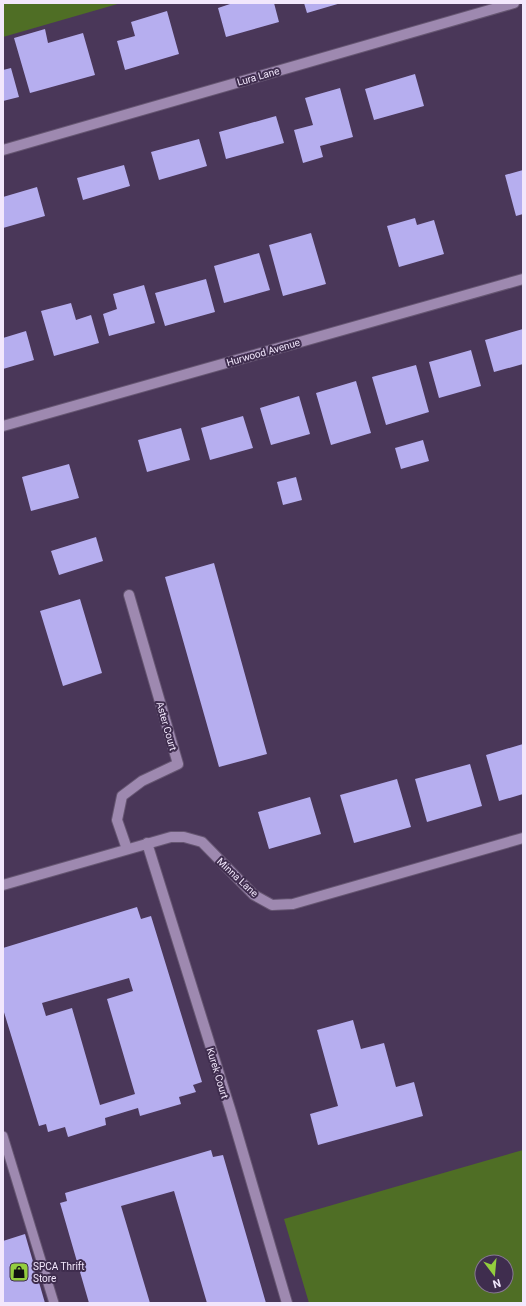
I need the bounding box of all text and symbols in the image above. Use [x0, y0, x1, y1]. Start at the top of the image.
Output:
street label: Lura Lane [236, 65, 281, 88]
street label: Hurwood Avenue [225, 337, 301, 368]
street label: Aster Court [154, 700, 179, 752]
street label: Minna Lane [215, 856, 260, 899]
street label: Kurek Court [205, 1046, 230, 1100]
north arrow [474, 1254, 514, 1294]
shop icon: SPCA Thrift Store [8, 1261, 30, 1283]
place label: SPCA Thrift Store [33, 1261, 85, 1284]
text: N [491, 1276, 502, 1291]

